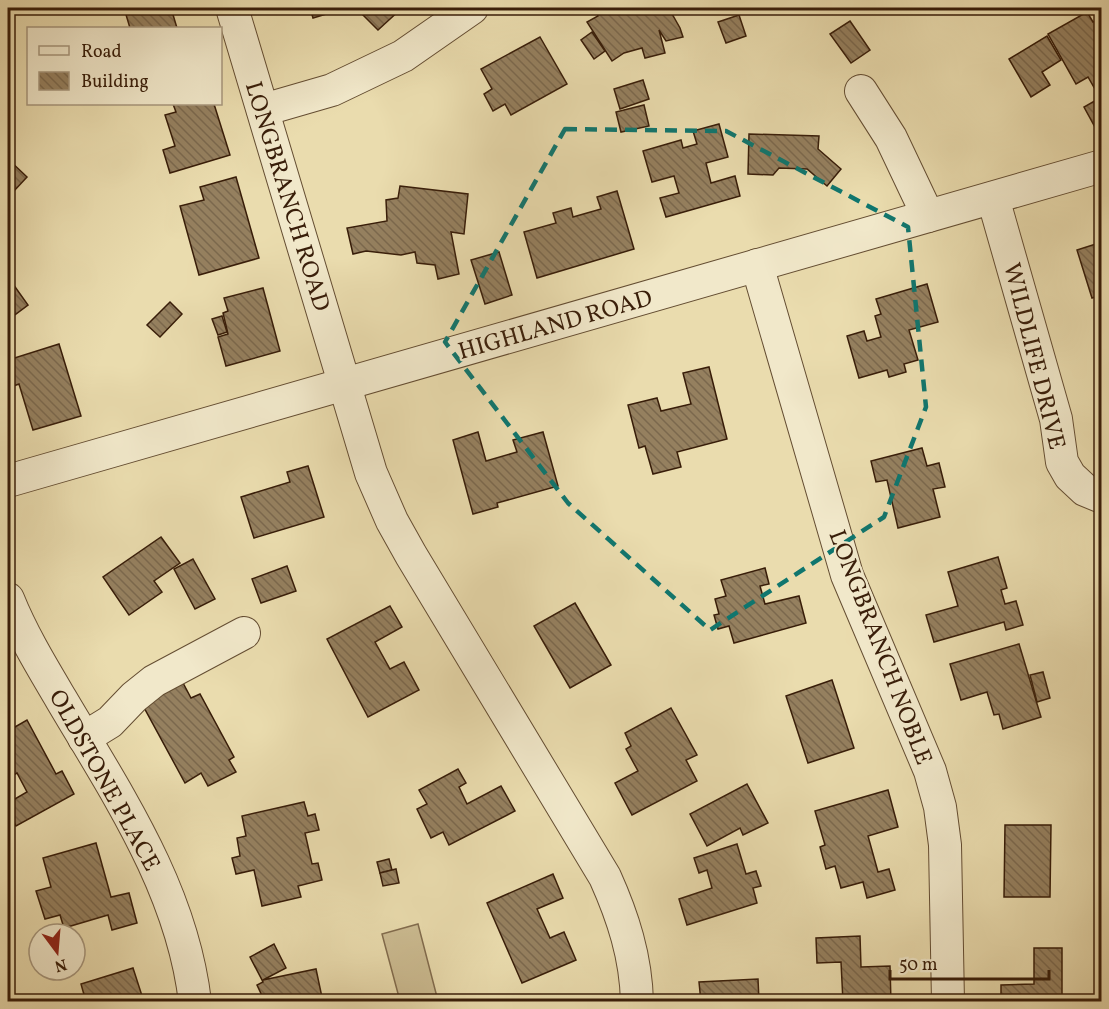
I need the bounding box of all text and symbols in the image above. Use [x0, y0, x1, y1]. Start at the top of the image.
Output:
legend [27, 27, 222, 105]
text: Road [81, 40, 122, 65]
text: Building [81, 70, 149, 95]
street label: LONGBRANCH ROAD [235, 77, 337, 316]
street label: WILDLIFE DRIVE [993, 259, 1073, 453]
street label: HIGHLAND ROAD [454, 282, 657, 370]
street label: LONGBRANCH NOBLE [819, 525, 940, 770]
street label: OLDSTONE PLACE [39, 684, 167, 878]
north arrow [27, 922, 87, 982]
scale bar [890, 943, 1049, 981]
text: N [52, 952, 69, 977]
text: 50 m [899, 953, 938, 978]

